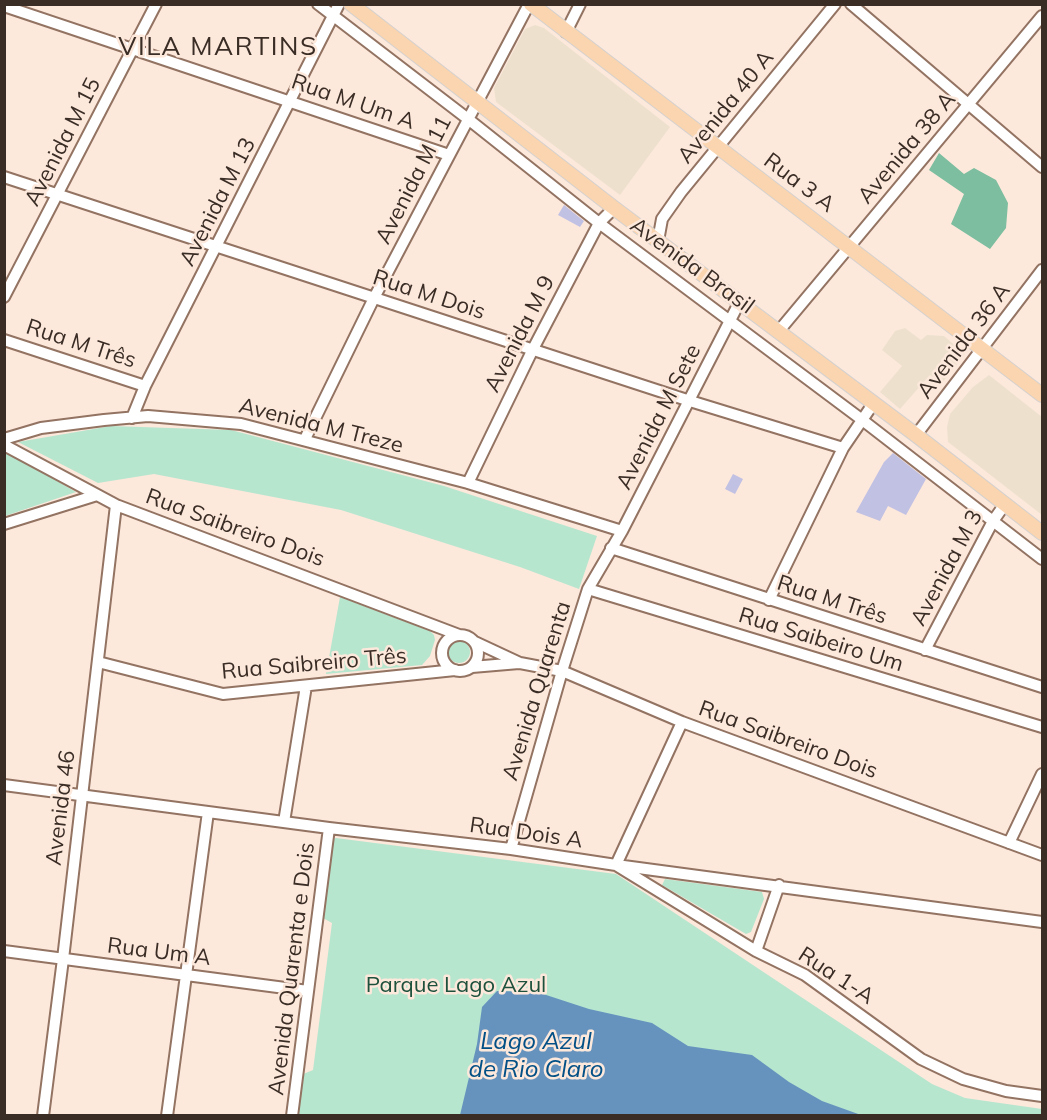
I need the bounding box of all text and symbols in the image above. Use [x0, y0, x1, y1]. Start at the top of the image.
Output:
district label: VILA MARTINS [118, 31, 318, 63]
street label: Avenida 40 A [672, 45, 780, 169]
street label: Rua M Um A [288, 69, 418, 135]
street label: Avenida M 15 [19, 73, 107, 211]
street label: Avenida 38 A [853, 87, 961, 209]
street label: Avenida M 11 [370, 111, 458, 249]
street label: Avenida M 13 [174, 133, 262, 271]
street label: Rua 3 A [758, 148, 840, 218]
street label: Avenida Brasil [625, 212, 759, 320]
street label: Rua M Dois [369, 264, 489, 326]
street label: Avenida M 9 [479, 271, 561, 397]
street label: Avenida 36 A [912, 278, 1016, 404]
street label: Rua M Três [23, 314, 139, 374]
street label: Avenida M Sete [611, 340, 707, 494]
street label: Avenida M Treze [236, 393, 406, 459]
street label: Rua Saibreiro Dois [142, 483, 328, 573]
street label: Avenida M 3 [905, 506, 989, 630]
street label: Rua M Três [774, 570, 890, 630]
street label: Avenida Quarenta [497, 598, 577, 784]
street label: Rua Saibeiro Um [735, 602, 907, 678]
street label: Rua Saibreiro Três [220, 643, 408, 685]
street label: Rua Saibreiro Dois [695, 695, 881, 785]
street label: Avenida 46 [41, 749, 81, 867]
street label: Rua Dois A [468, 812, 584, 854]
street label: Avenida Quarenta e Dois [263, 841, 321, 1097]
street label: Rua Um A [106, 933, 212, 971]
street label: Rua 1-A [793, 942, 879, 1010]
park label: Parque Lago Azul [366, 972, 546, 998]
water label: Lago Azul de Rio Claro [469, 1028, 603, 1084]

